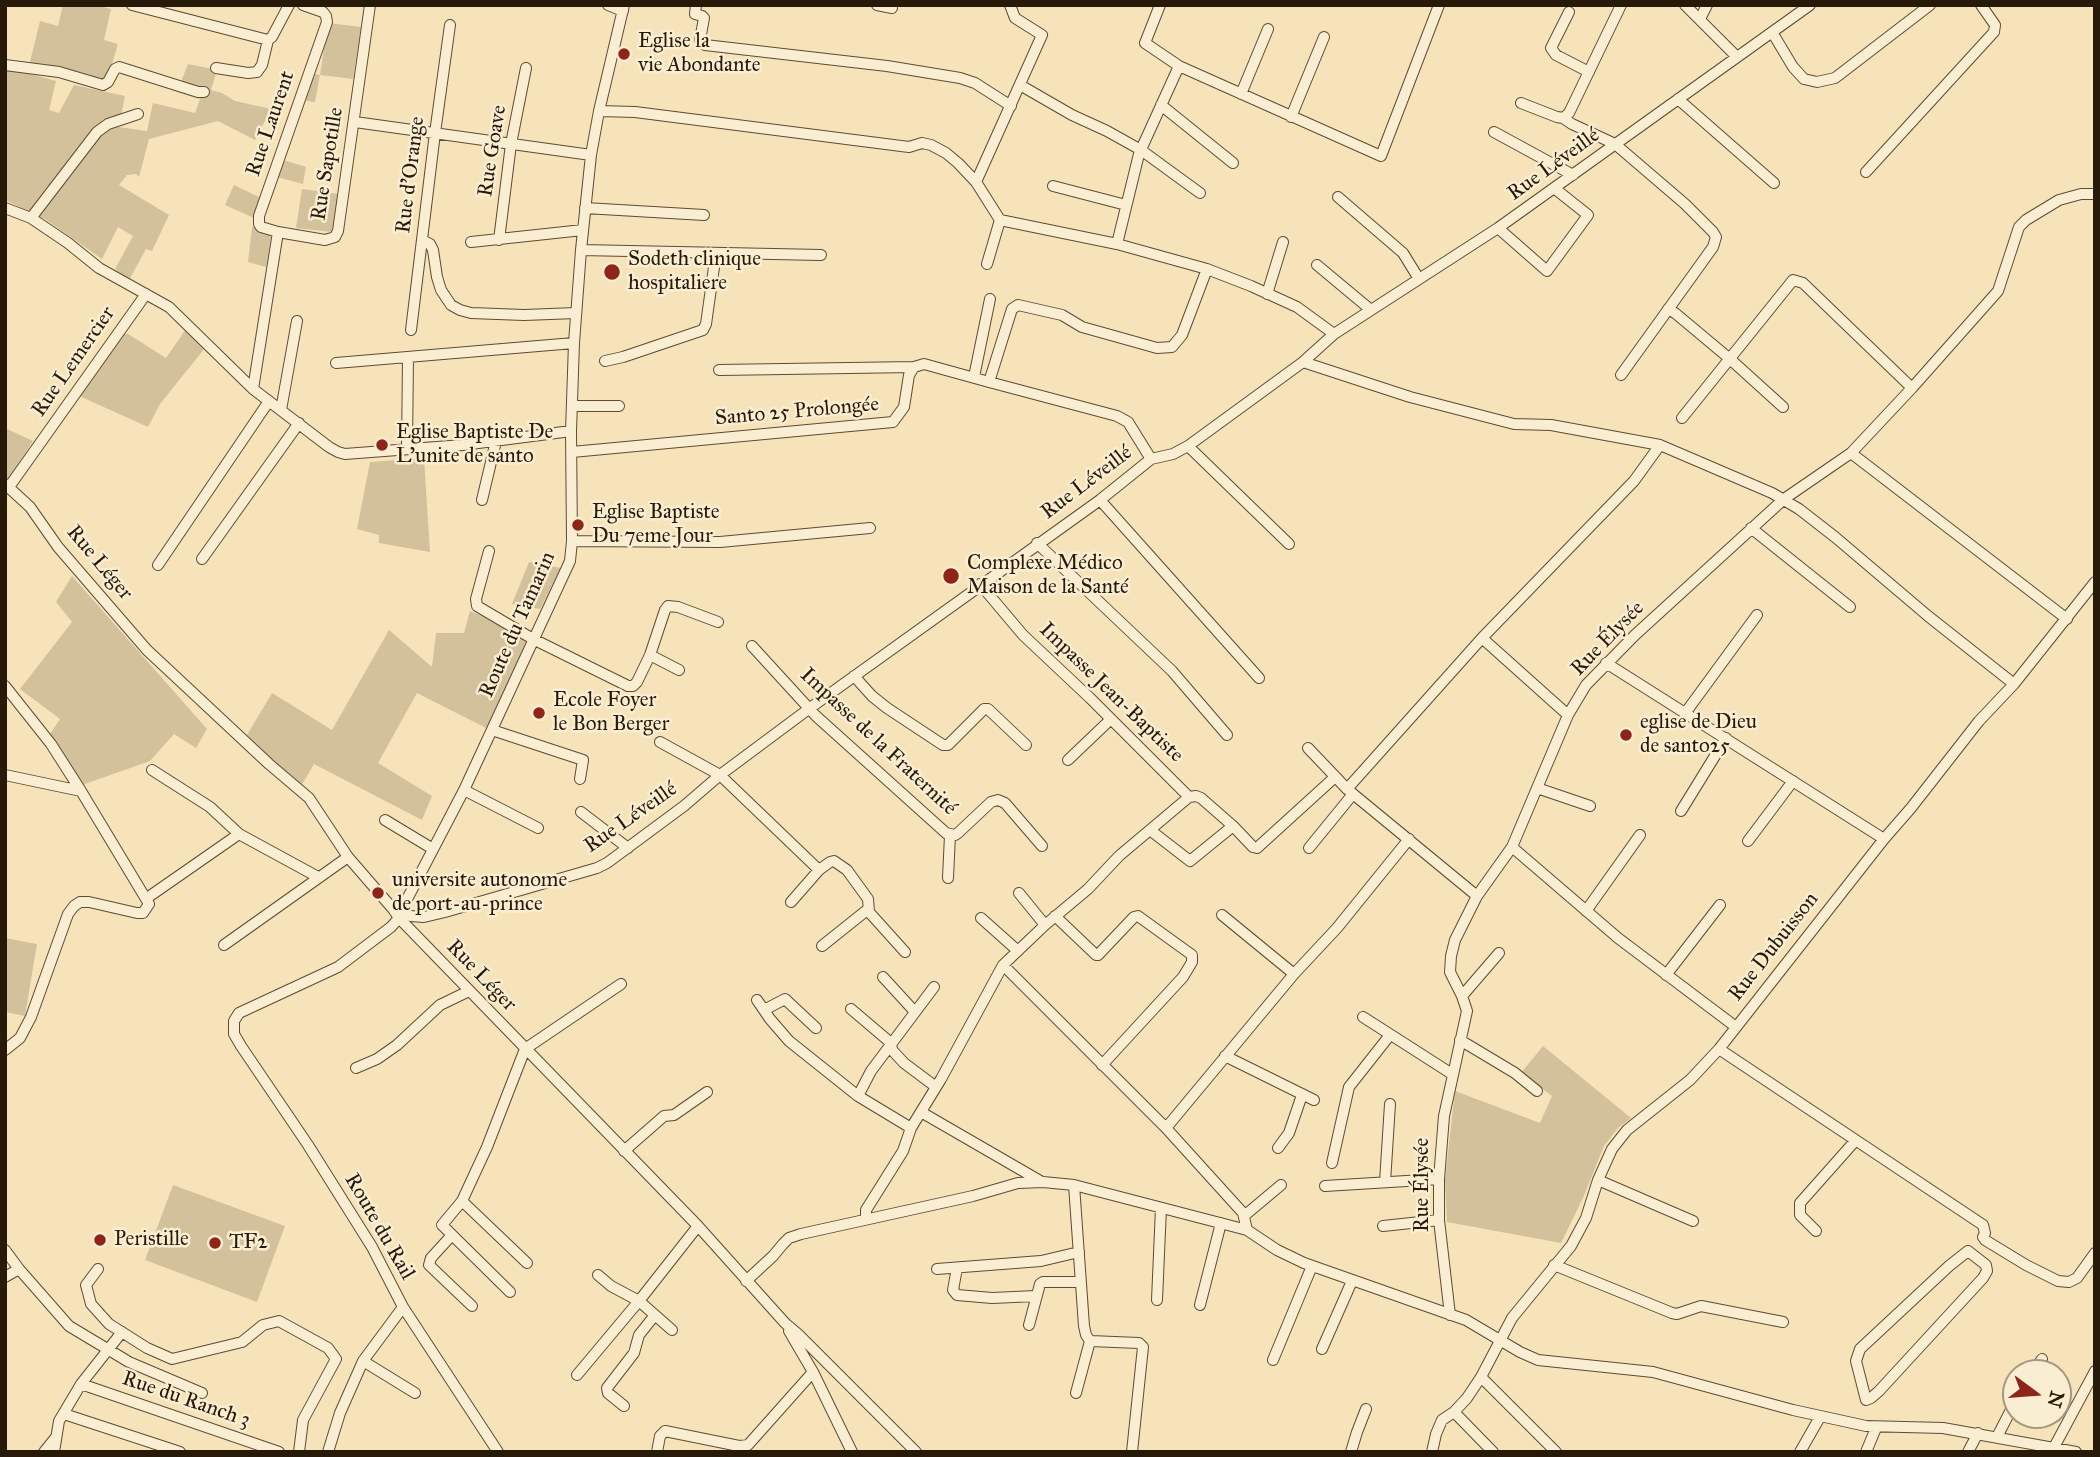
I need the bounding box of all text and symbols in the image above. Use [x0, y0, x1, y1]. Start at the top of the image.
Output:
place label: Eglise la vie Abondante [638, 29, 760, 79]
marker: Eglise la vie Abondante [616, 46, 632, 62]
street label: Rue Laurent [241, 68, 301, 180]
street label: Rue Goave [473, 103, 513, 199]
street label: Rue Sapotille [307, 105, 349, 223]
street label: Rue d'Orange [391, 115, 431, 235]
street label: Rue Léveillé [1503, 123, 1605, 207]
place label: Sodeth clinique hospitaliere [628, 247, 761, 297]
marker: Sodeth clinique hospitaliere [602, 262, 622, 282]
street label: Rue Lemercier [27, 302, 121, 422]
street label: Santo 25 Prolongée [714, 392, 880, 432]
place label: Eglise Baptiste De L'unite de santo [396, 420, 553, 470]
marker: Eglise Baptiste De L'unite de santo [374, 437, 390, 453]
street label: Rue Léveillé [1036, 441, 1138, 525]
place label: Eglise Baptiste Du 7eme Jour [592, 500, 720, 550]
marker: Eglise Baptiste Du 7eme Jour [570, 517, 586, 533]
street label: Rue Léger [61, 521, 137, 605]
street label: Route du Tamarin [475, 548, 561, 702]
place label: Complexe Médico Maison de la Santé [967, 551, 1129, 601]
marker: Complexe Médico Maison de la Santé [941, 566, 961, 586]
street label: Rue Élysée [1566, 596, 1650, 682]
street label: Impasse Jean-Baptiste [1034, 618, 1188, 768]
street label: Impasse de la Fraternité [795, 663, 961, 821]
place label: Ecole Foyer le Bon Berger [553, 688, 669, 738]
marker: Ecole Foyer le Bon Berger [531, 705, 547, 721]
place label: eglise de Dieu de santo25 [1640, 710, 1757, 760]
marker: eglise de Dieu de santo25 [1618, 727, 1634, 743]
street label: Rue Léveillé [580, 777, 682, 859]
place label: universite autonome de port-au-prince [392, 868, 567, 918]
marker: universite autonome de port-au-prince [370, 885, 386, 901]
street label: Rue Dubuisson [1724, 888, 1824, 1006]
street label: Rue Léger [441, 935, 521, 1017]
street label: Rue Élysée [1410, 1138, 1436, 1232]
street label: Route du Rail [338, 1169, 420, 1285]
place label: Peristille [114, 1227, 189, 1253]
place label: TF2 [229, 1230, 267, 1256]
marker: Peristille [92, 1232, 108, 1248]
marker: TF2 [207, 1235, 223, 1251]
north arrow [2002, 1359, 2072, 1429]
street label: Rue du Ranch 3 [119, 1366, 253, 1434]
text: N [2042, 1388, 2069, 1410]

